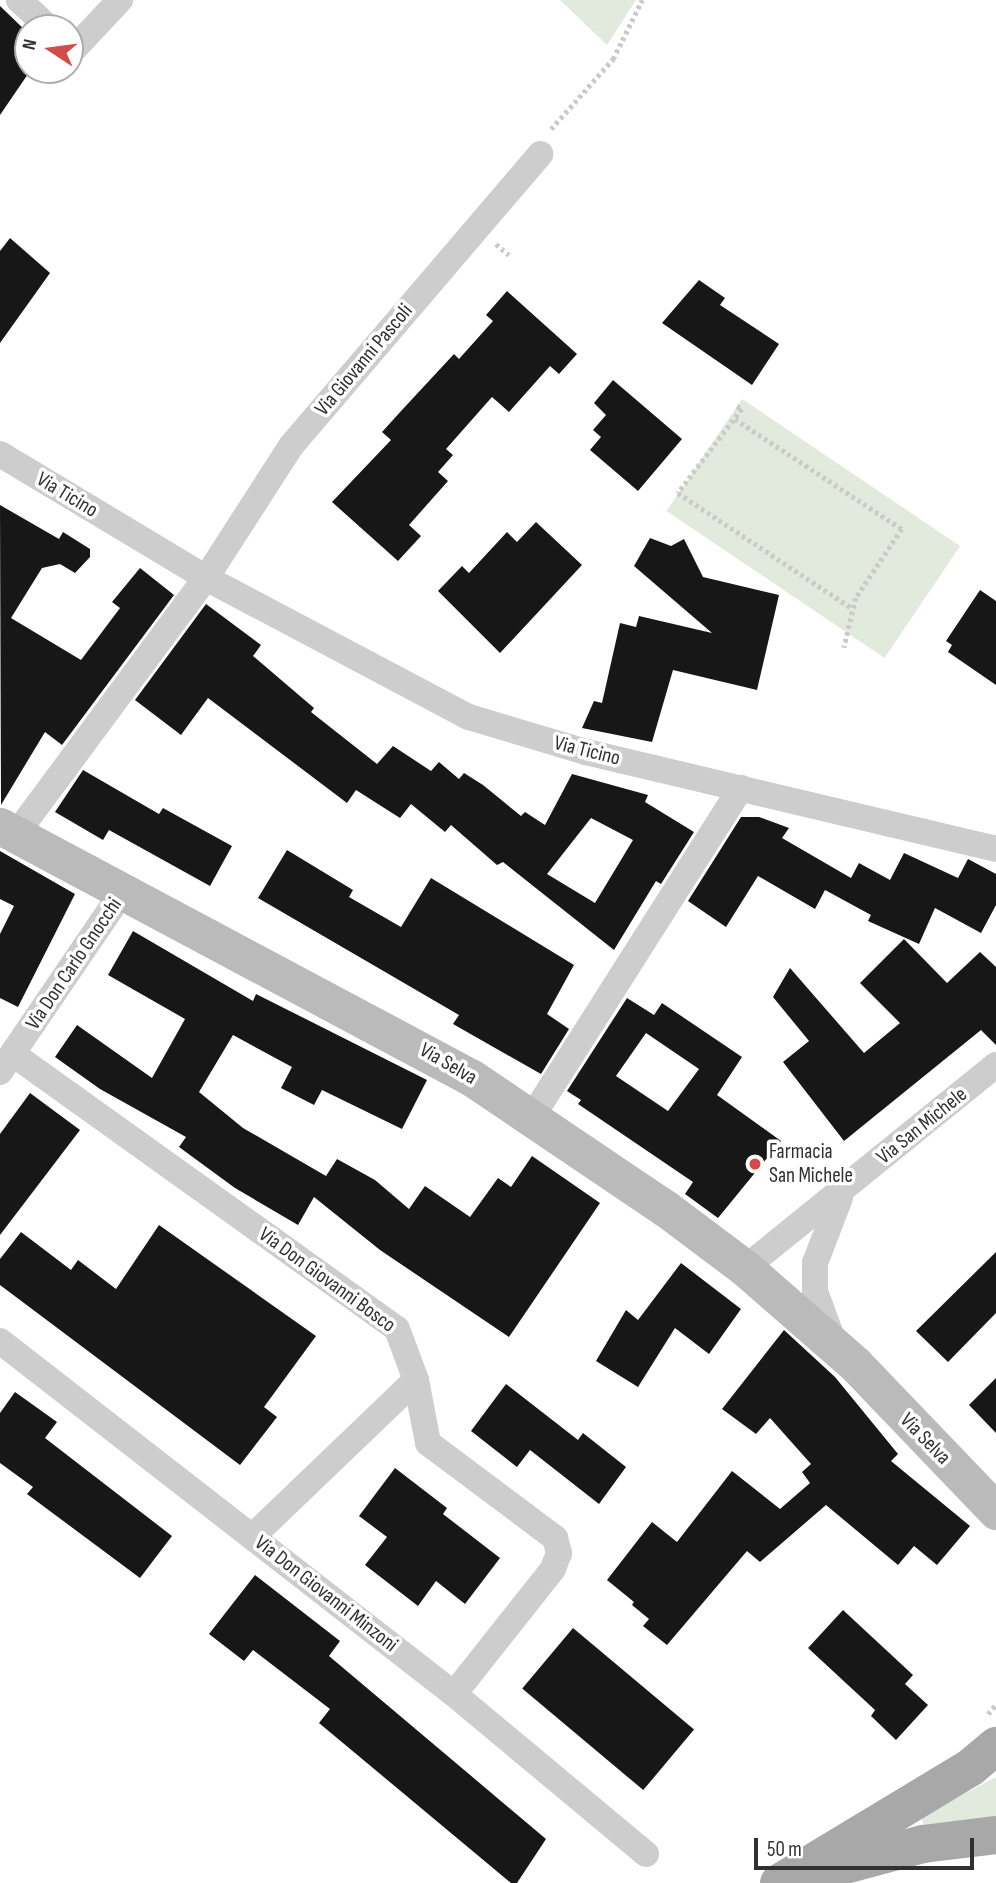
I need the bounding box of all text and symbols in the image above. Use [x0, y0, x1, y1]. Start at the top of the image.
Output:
north arrow [14, 14, 84, 84]
text: N [18, 37, 42, 52]
street label: Via Giovanni Pascoli [310, 299, 418, 421]
street label: Via Ticino [32, 467, 102, 523]
street label: Via Ticino [551, 731, 623, 771]
street label: Via Don Carlo Gnocchi [21, 893, 127, 1035]
street label: Via Selva [415, 1038, 481, 1090]
street label: Via San Michele [872, 1082, 972, 1170]
place label: Farmacia San Michele [769, 1139, 853, 1189]
marker: Farmacia San Michele [747, 1156, 763, 1172]
street label: Via Don Giovanni Bosco [254, 1222, 400, 1338]
street label: Via Selva [894, 1408, 956, 1470]
street label: Via Don Giovanni Minzoni [250, 1530, 402, 1658]
scale bar [758, 1824, 978, 1868]
text: 50 m [767, 1837, 802, 1862]

